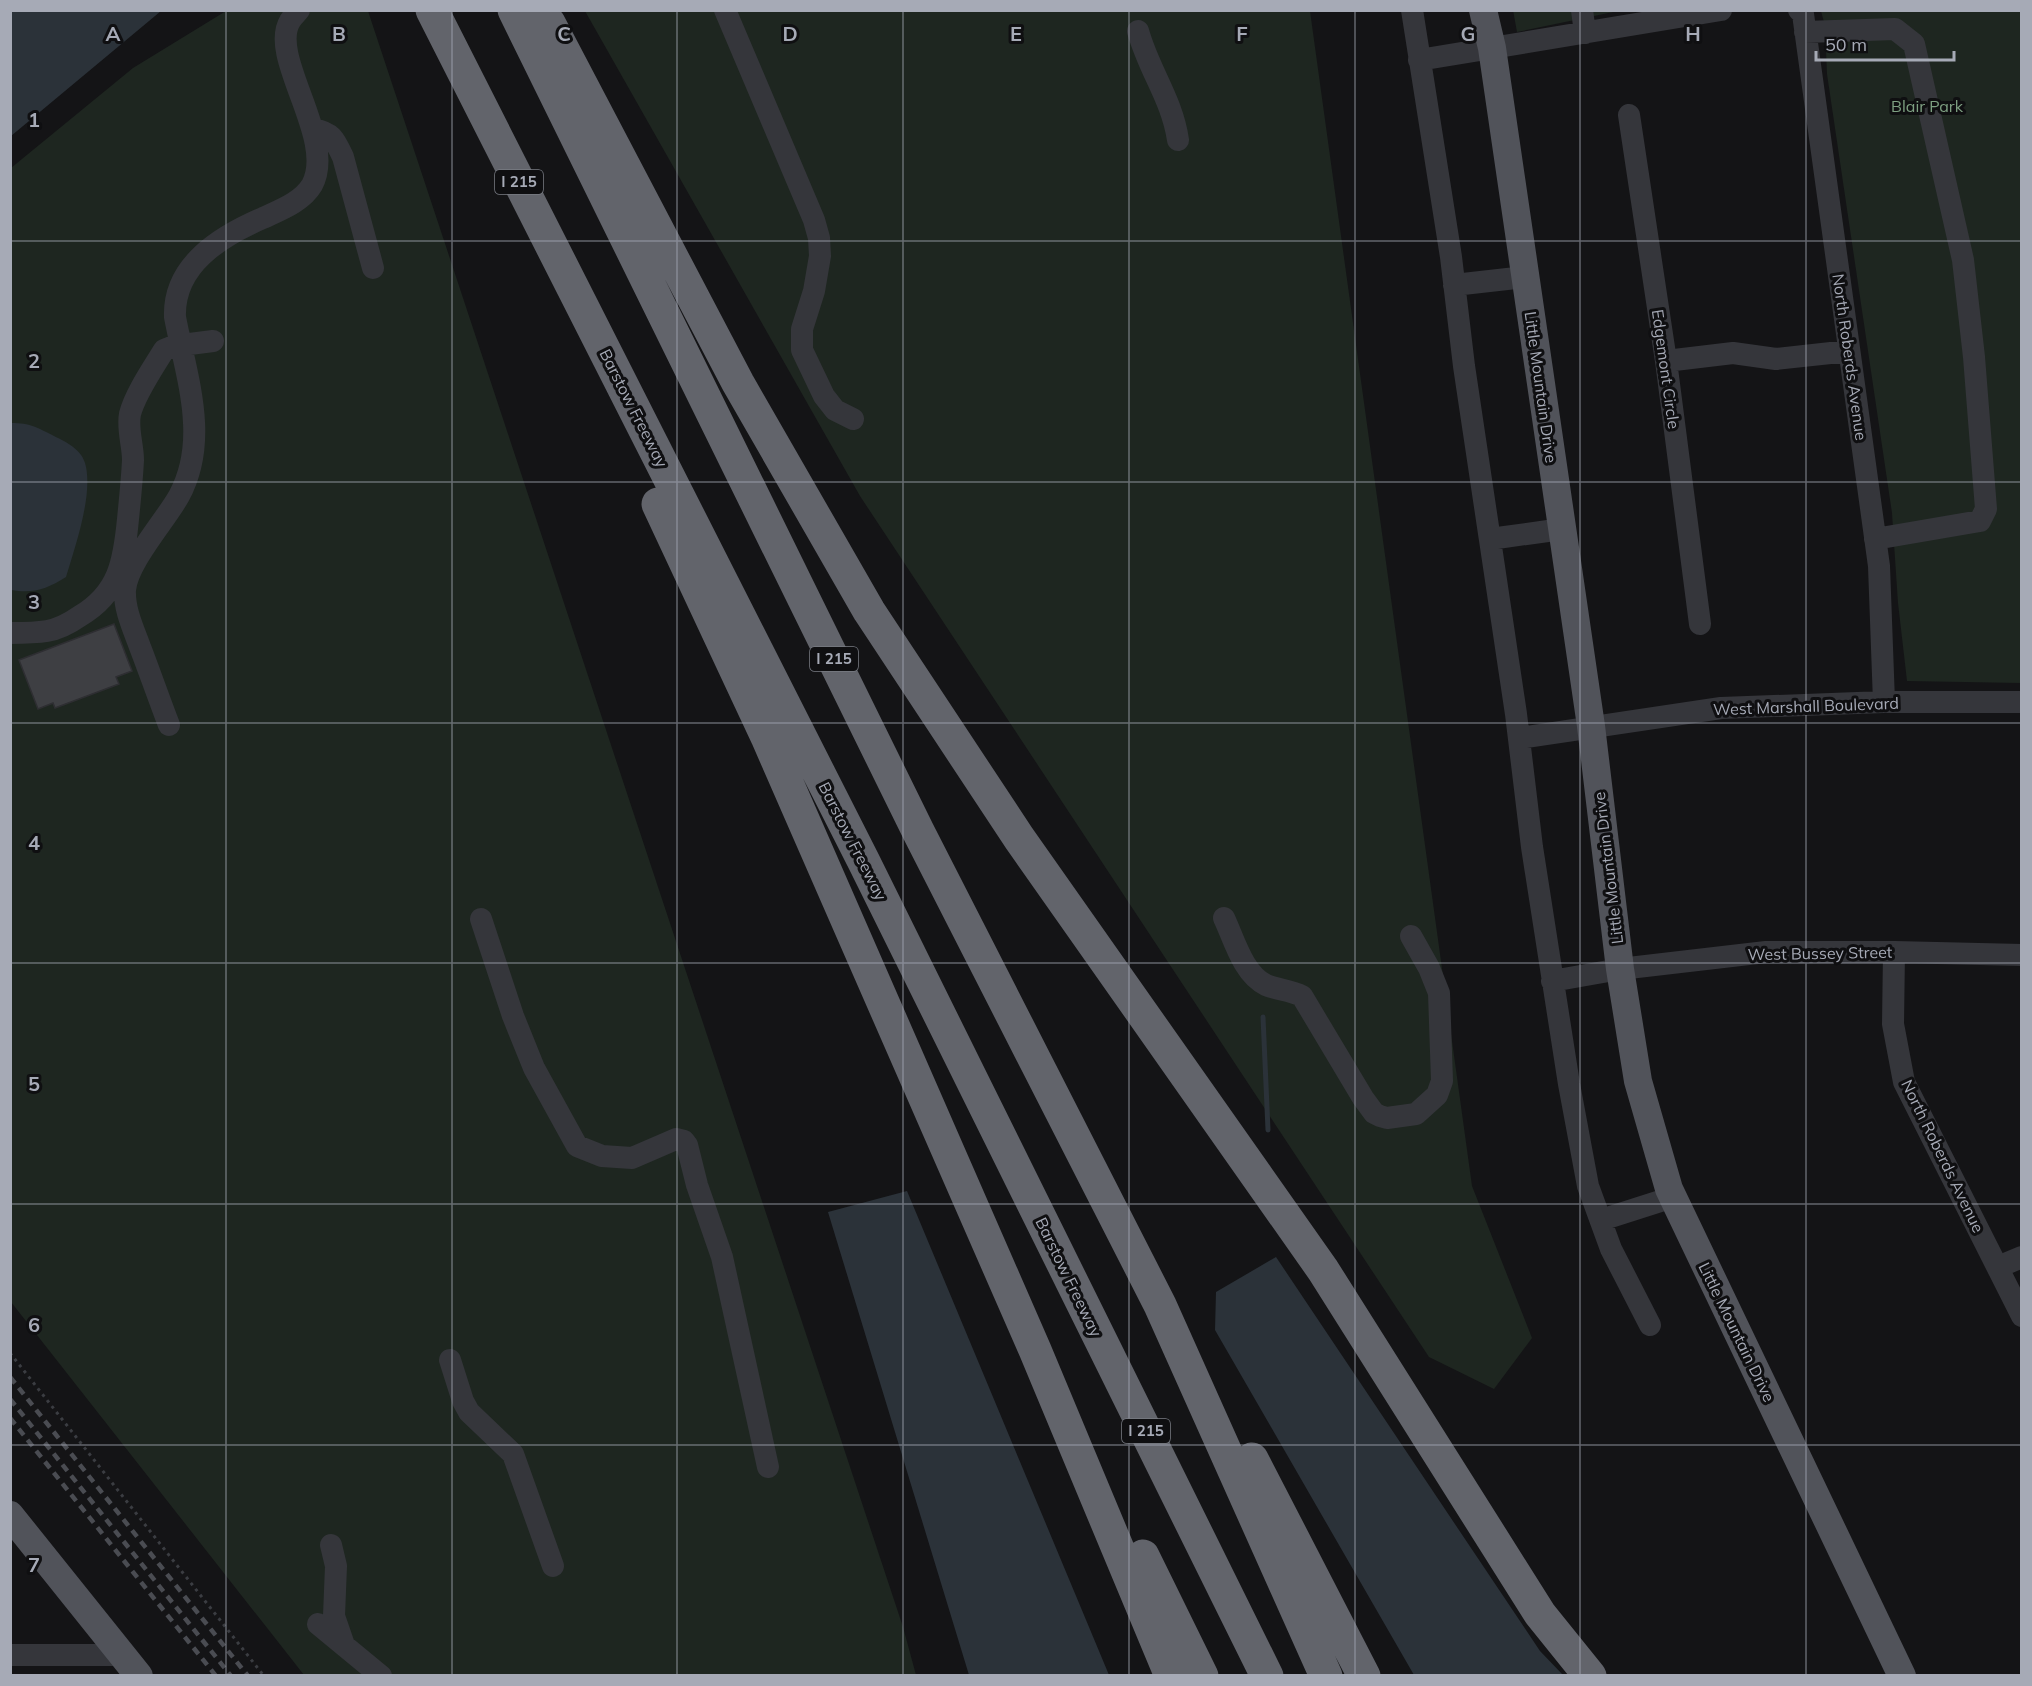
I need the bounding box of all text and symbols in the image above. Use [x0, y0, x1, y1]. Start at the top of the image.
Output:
text: A [106, 21, 121, 46]
text: B [332, 21, 346, 46]
text: C [557, 21, 571, 46]
text: D [782, 21, 798, 46]
text: E [1010, 21, 1022, 46]
text: F [1236, 21, 1248, 46]
text: G [1461, 21, 1475, 46]
text: H [1685, 21, 1701, 46]
scale bar [1816, 24, 1954, 62]
text: 50 m [1825, 33, 1867, 56]
park label: Blair Park [1891, 96, 1964, 116]
text: 1 [28, 107, 40, 132]
road number: I 215 [495, 170, 543, 194]
street label: North Roberds Avenue [1828, 272, 1872, 442]
street label: Edgemont Circle [1648, 308, 1684, 430]
street label: Little Mountain Drive [1520, 310, 1562, 464]
street label: Barstow Freeway [596, 345, 673, 471]
text: 2 [28, 348, 40, 373]
text: 3 [28, 589, 40, 614]
road number: I 215 [810, 647, 858, 671]
street label: West Marshall Boulevard [1713, 693, 1899, 719]
street label: Barstow Freeway [815, 778, 892, 904]
street label: Little Mountain Drive [1589, 791, 1627, 945]
text: 4 [28, 830, 40, 855]
street label: West Bussey Street [1747, 942, 1893, 964]
text: 5 [28, 1071, 40, 1096]
street label: North Roberds Avenue [1897, 1076, 1989, 1236]
street label: Barstow Freeway [1031, 1214, 1107, 1340]
street label: Little Mountain Drive [1695, 1259, 1779, 1405]
text: 6 [28, 1312, 40, 1337]
road number: I 215 [1122, 1419, 1170, 1443]
text: 7 [28, 1552, 40, 1577]

